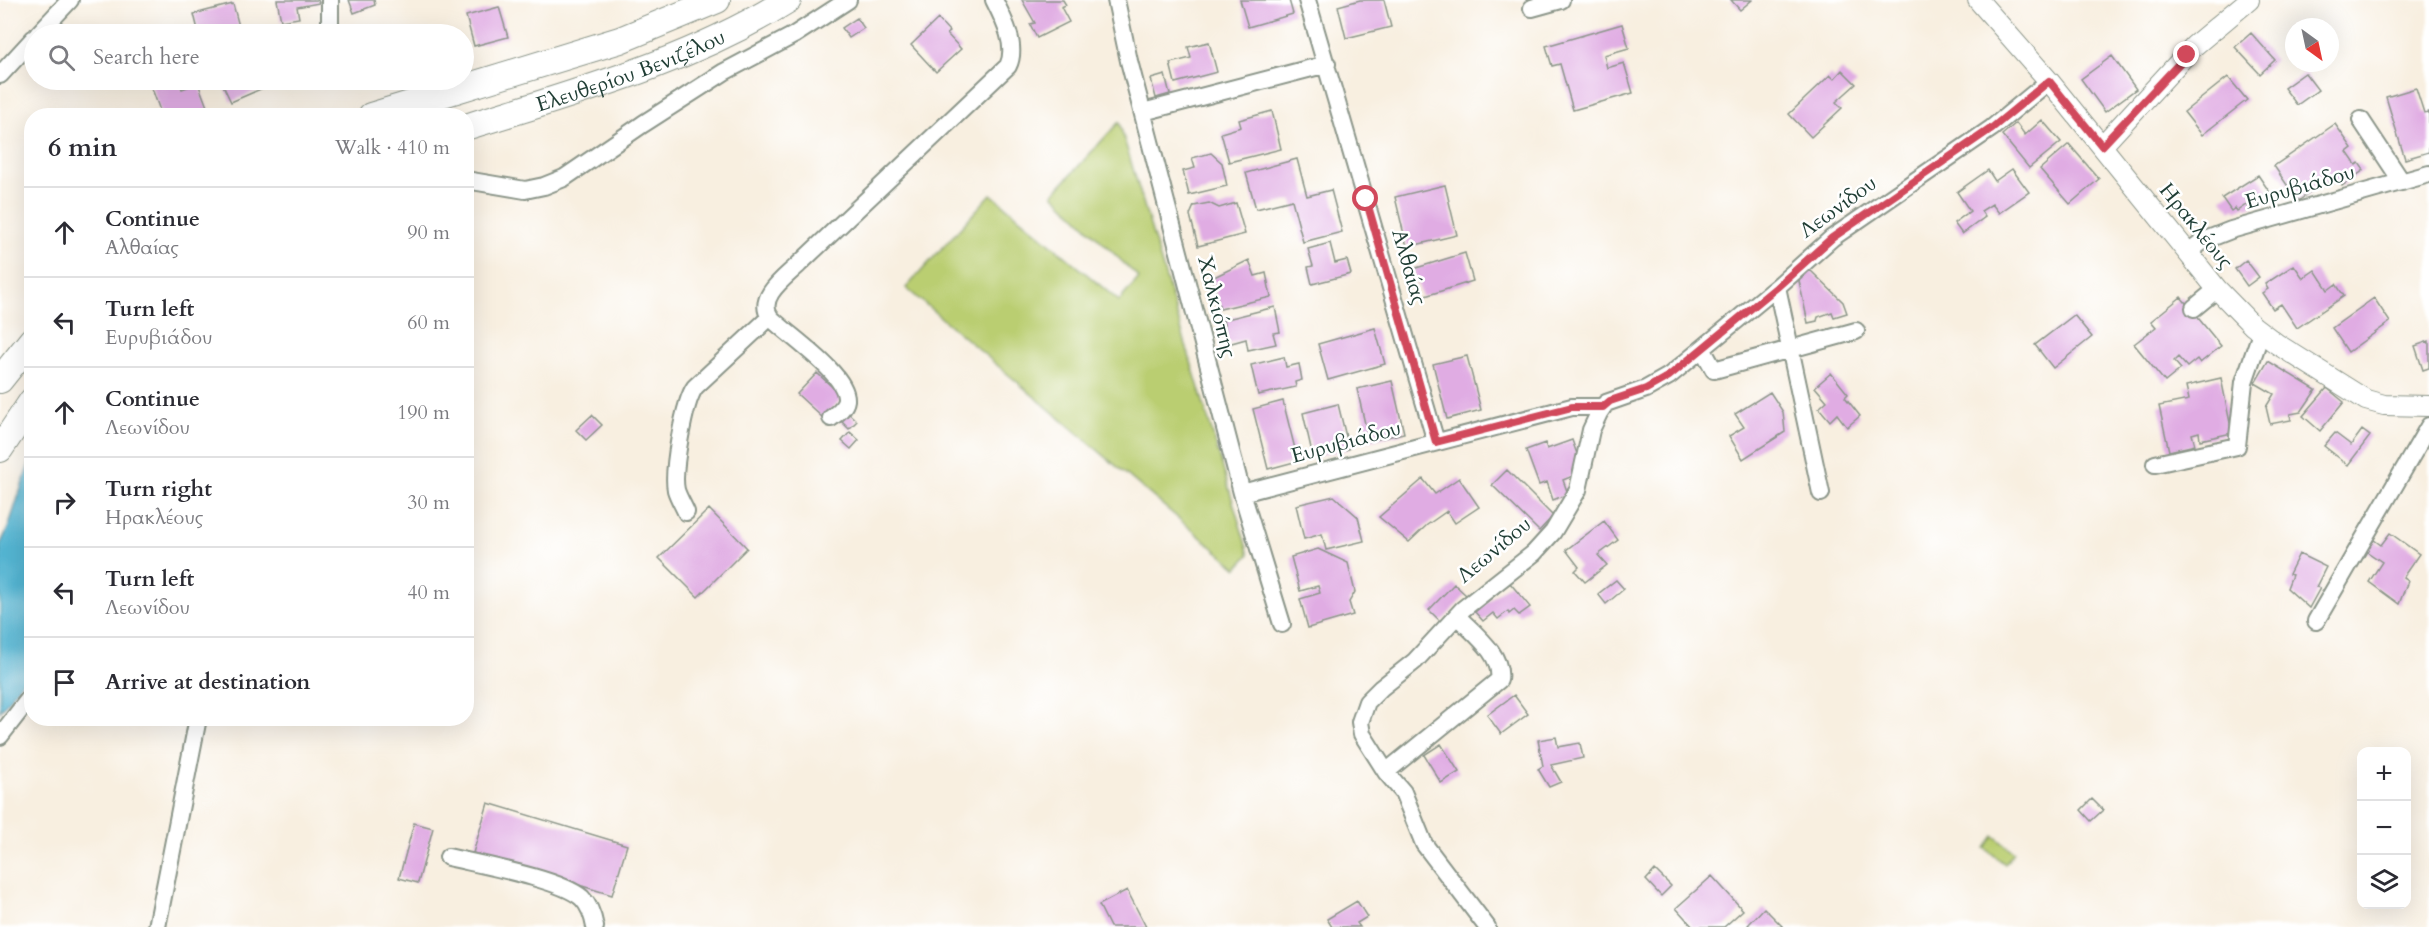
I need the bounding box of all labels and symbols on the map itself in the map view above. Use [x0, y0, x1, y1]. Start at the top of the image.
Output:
north arrow [2285, 18, 2339, 72]
street label: Ελευθερίου Βενιζέλου [532, 22, 730, 119]
route end [2173, 41, 2199, 67]
street label: Ευρυβιάδου [2242, 157, 2358, 217]
street label: Λεωνίδου [1793, 169, 1883, 245]
street label: Ηρακλέους [2152, 177, 2240, 275]
route start [1352, 185, 1378, 211]
street label: Αλθαίας [1384, 226, 1434, 308]
street label: Χαλκιόπης [1190, 253, 1244, 361]
street label: Ευρυβιάδου [1288, 413, 1404, 471]
street label: Λεωνίδου [1450, 510, 1538, 590]

